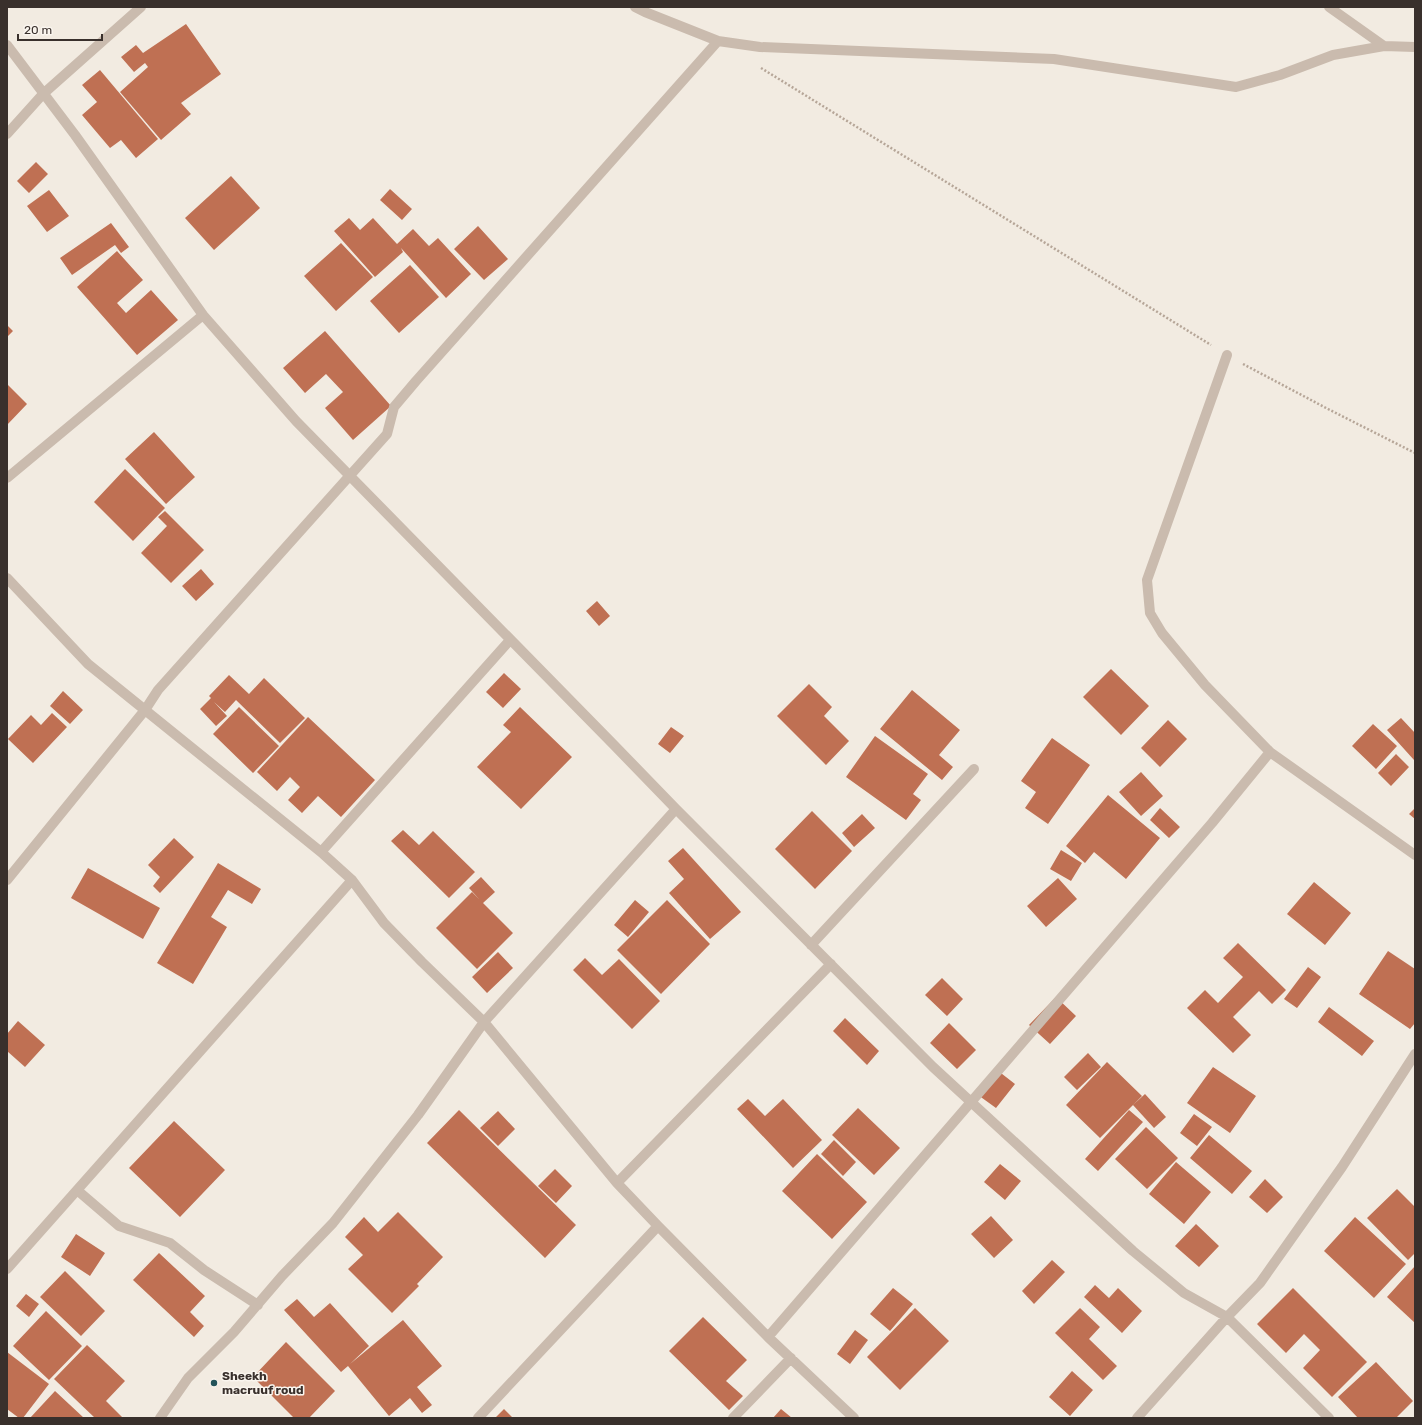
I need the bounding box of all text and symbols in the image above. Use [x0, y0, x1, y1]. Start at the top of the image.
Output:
scale bar [18, 16, 102, 42]
text: 20 m [24, 23, 52, 37]
place label: Sheekh macruuf roud [222, 1369, 304, 1397]
marker: Sheekh macruuf roud [209, 1378, 219, 1388]

